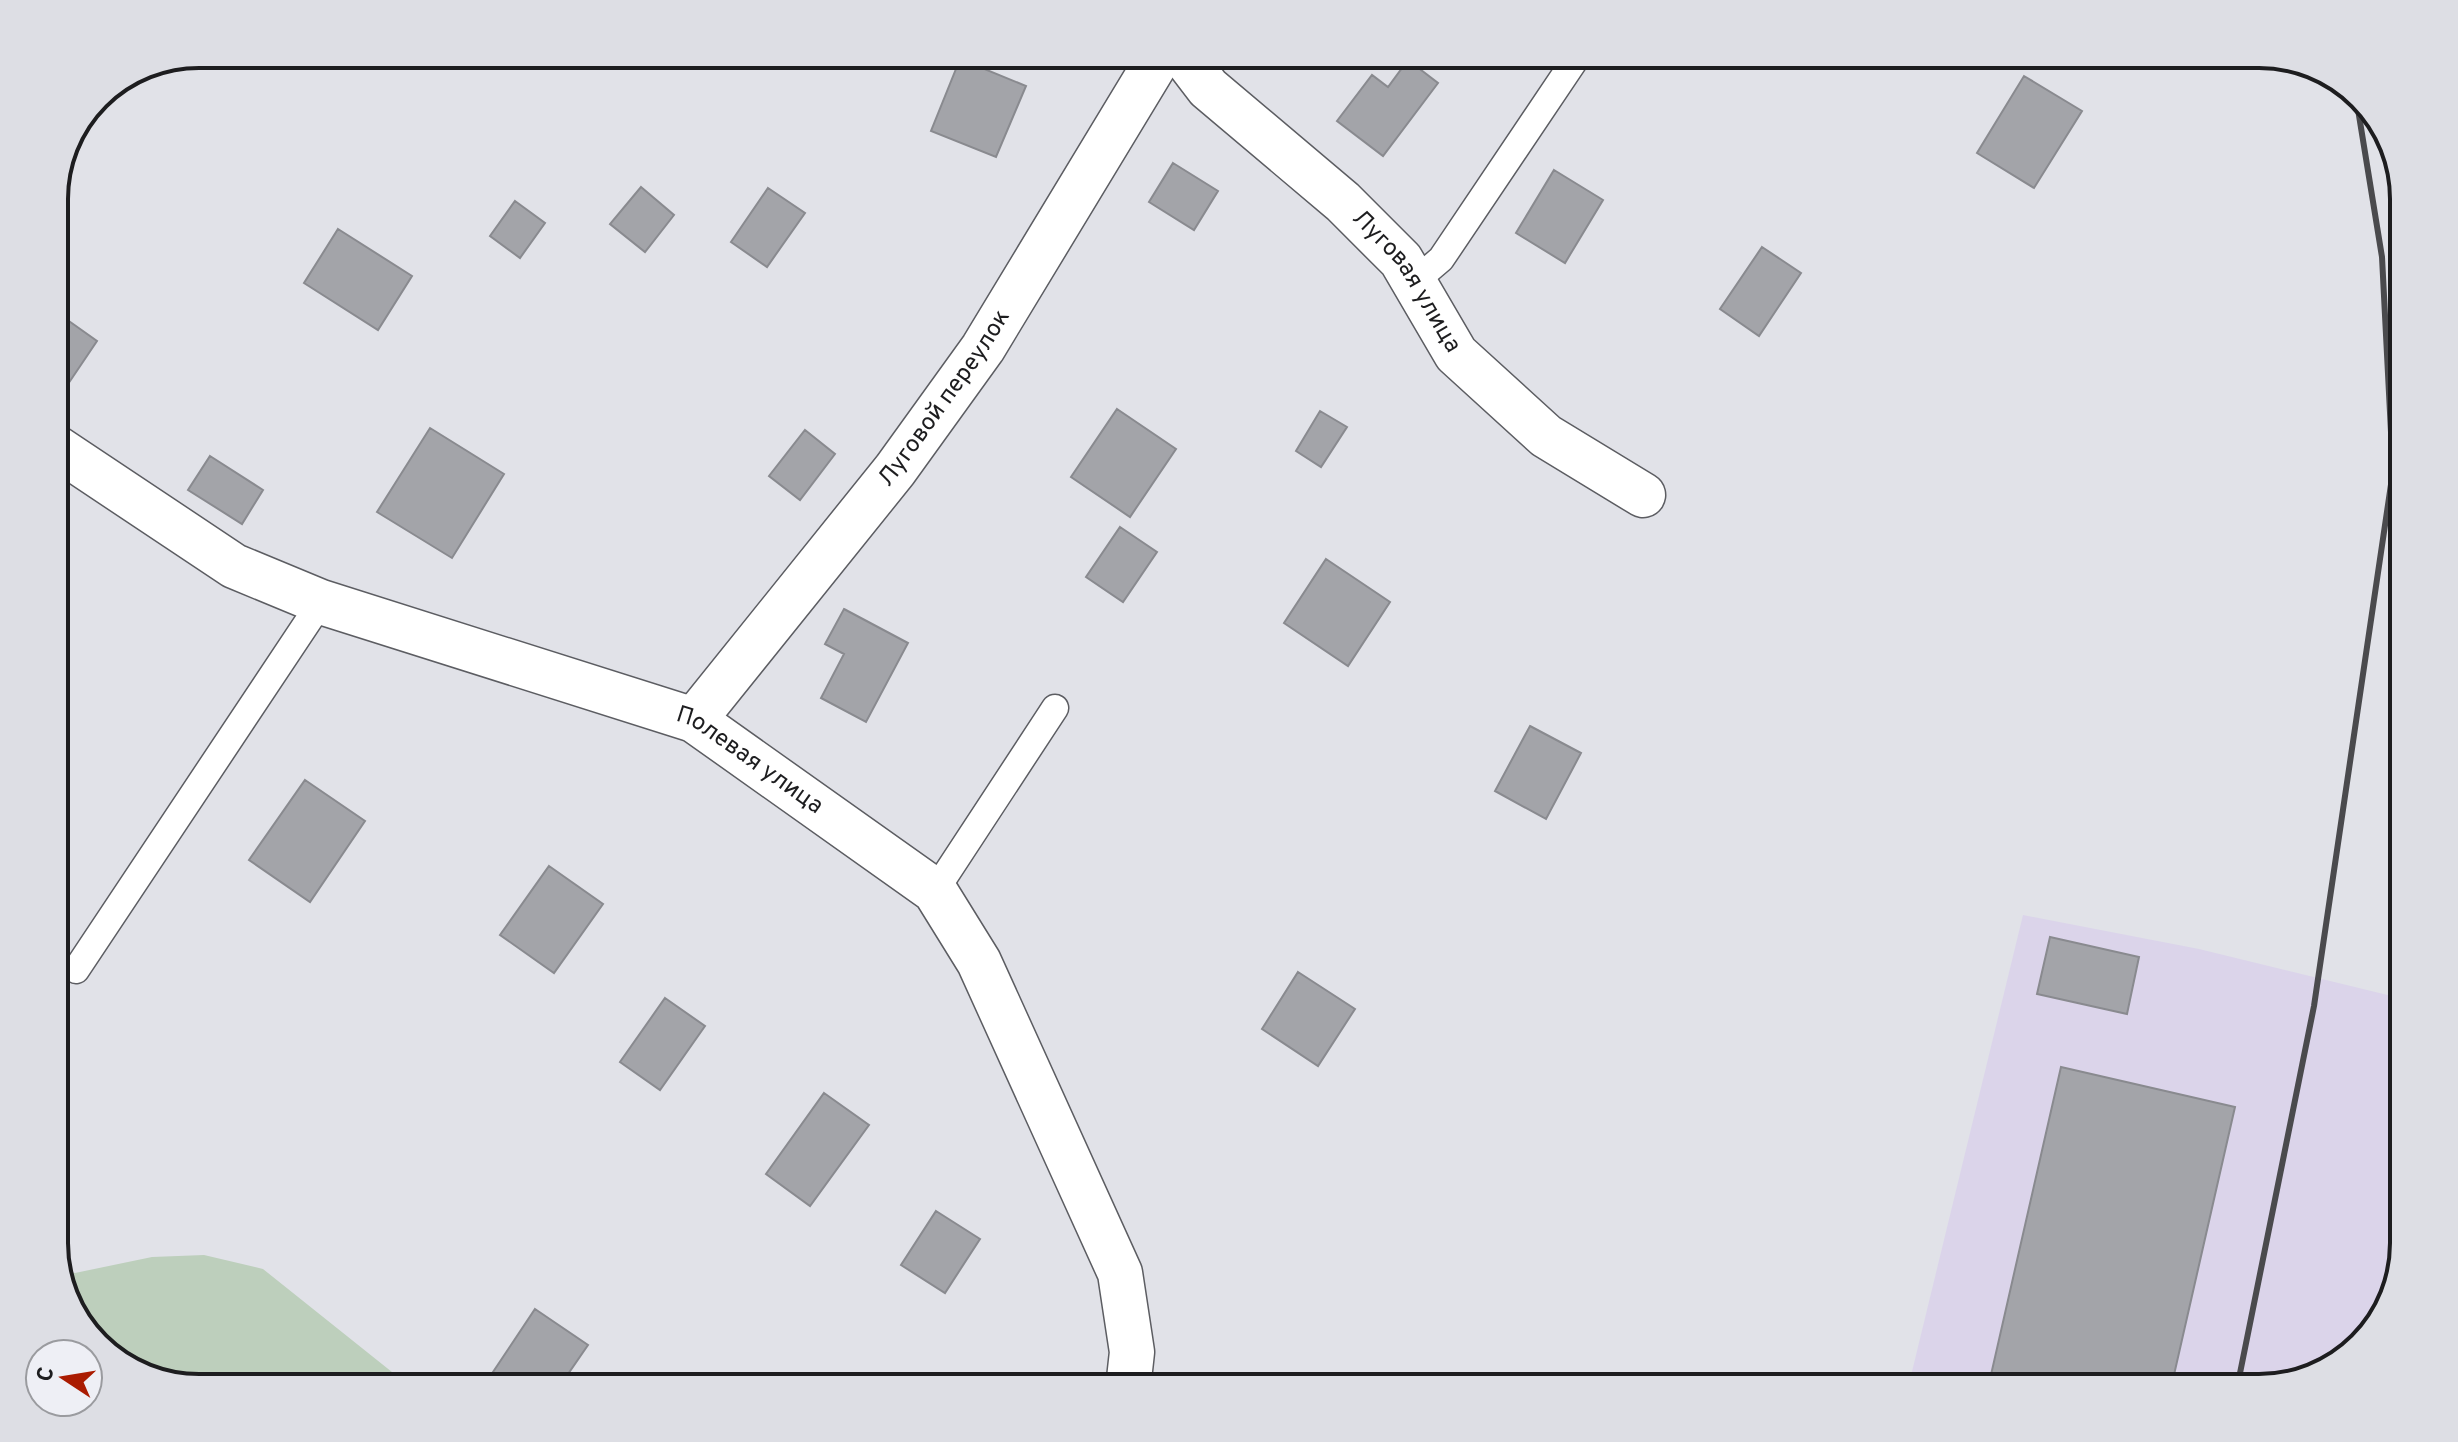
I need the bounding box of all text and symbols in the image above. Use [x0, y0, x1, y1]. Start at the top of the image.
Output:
street label: Луговая улица [1345, 204, 1467, 358]
street label: Луговой переулок [872, 304, 1018, 493]
street label: Полевая улица [672, 700, 829, 822]
north arrow [24, 1338, 104, 1418]
text: С [32, 1365, 62, 1384]

